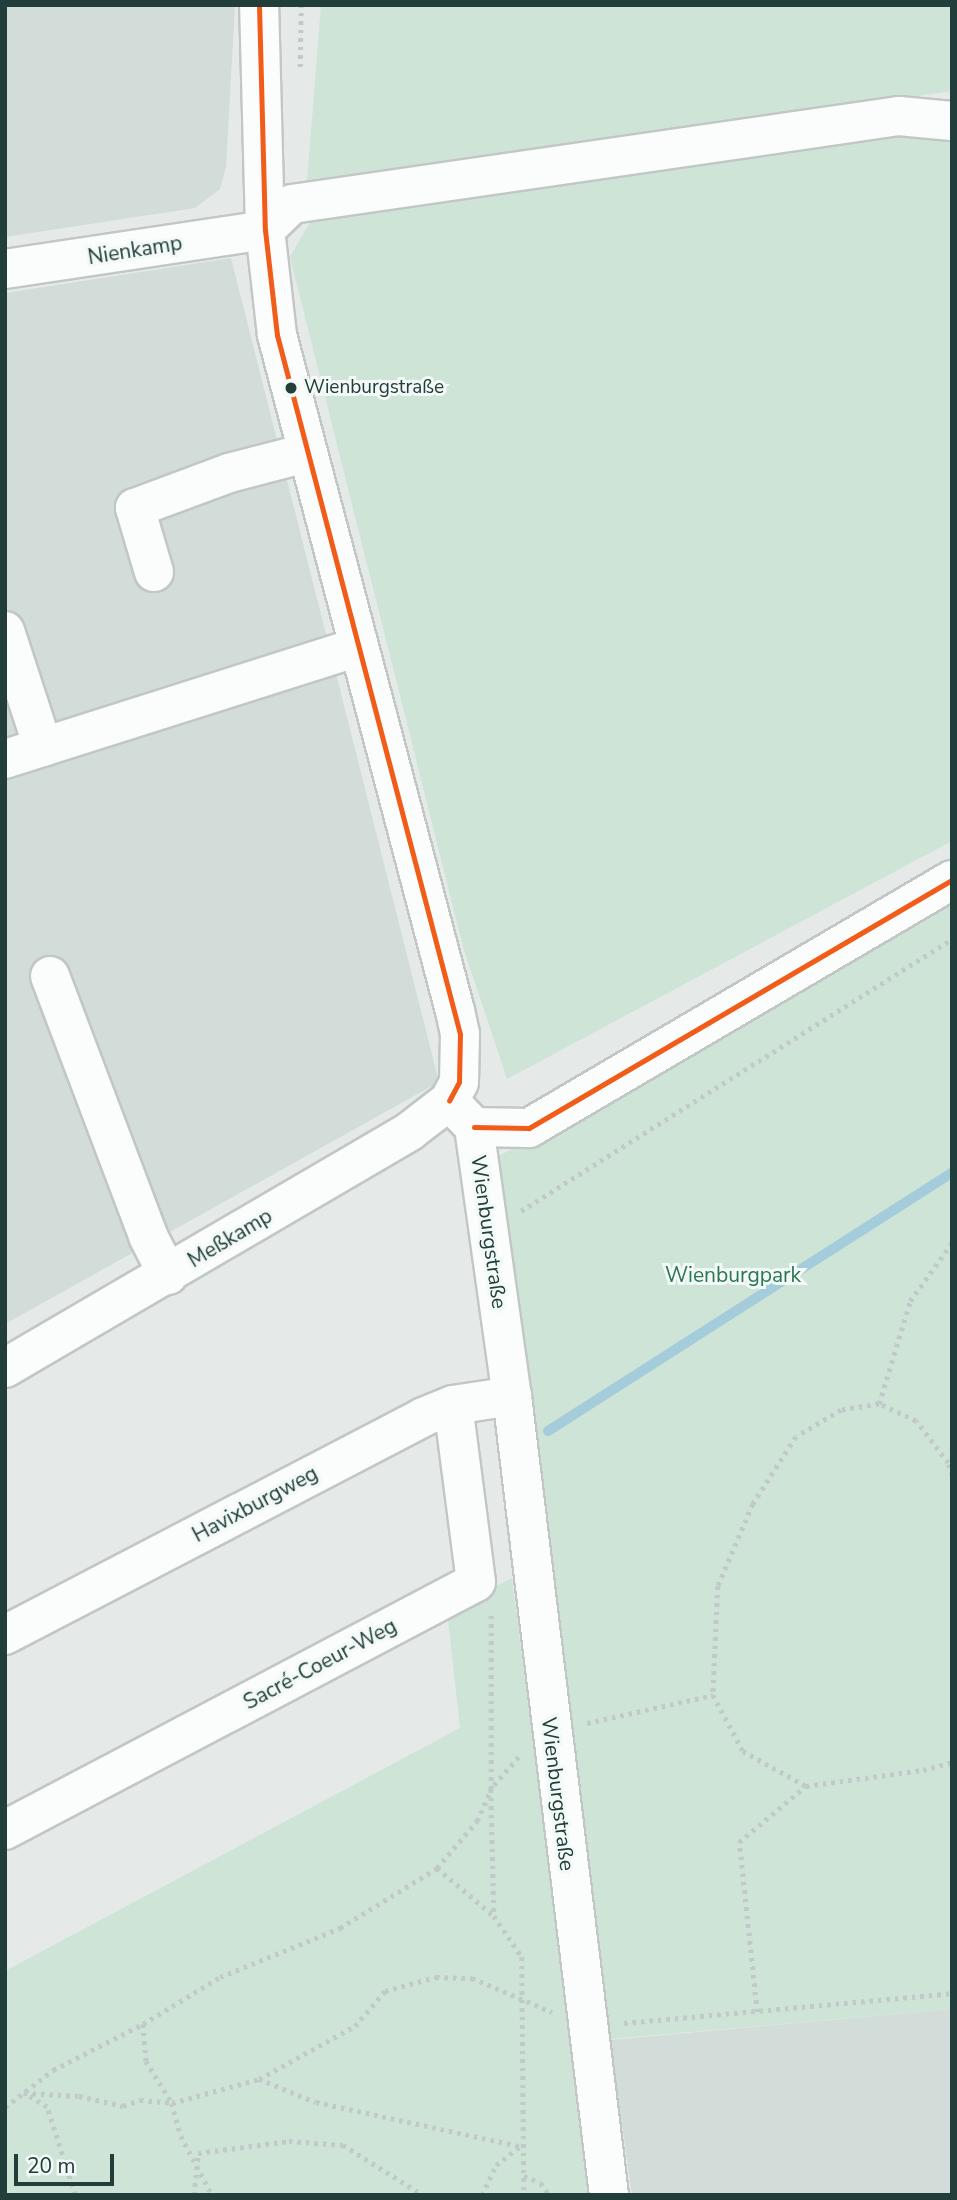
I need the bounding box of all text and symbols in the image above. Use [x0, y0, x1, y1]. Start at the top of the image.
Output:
street label: Nienkamp [86, 230, 184, 270]
place label: Wienburgstraße [304, 377, 444, 399]
marker: Wienburgstraße [284, 381, 298, 395]
street label: Wienburgstraße [466, 1154, 512, 1310]
street label: Meßkamp [183, 1203, 277, 1273]
park label: Wienburgpark [665, 1262, 801, 1288]
street label: Havixburgweg [188, 1460, 322, 1548]
street label: Sacré-Coeur-Weg [239, 1613, 401, 1715]
street label: Wienburgstraße [536, 1716, 580, 1872]
scale bar [18, 2140, 117, 2184]
text: 20 m [27, 2152, 76, 2180]

